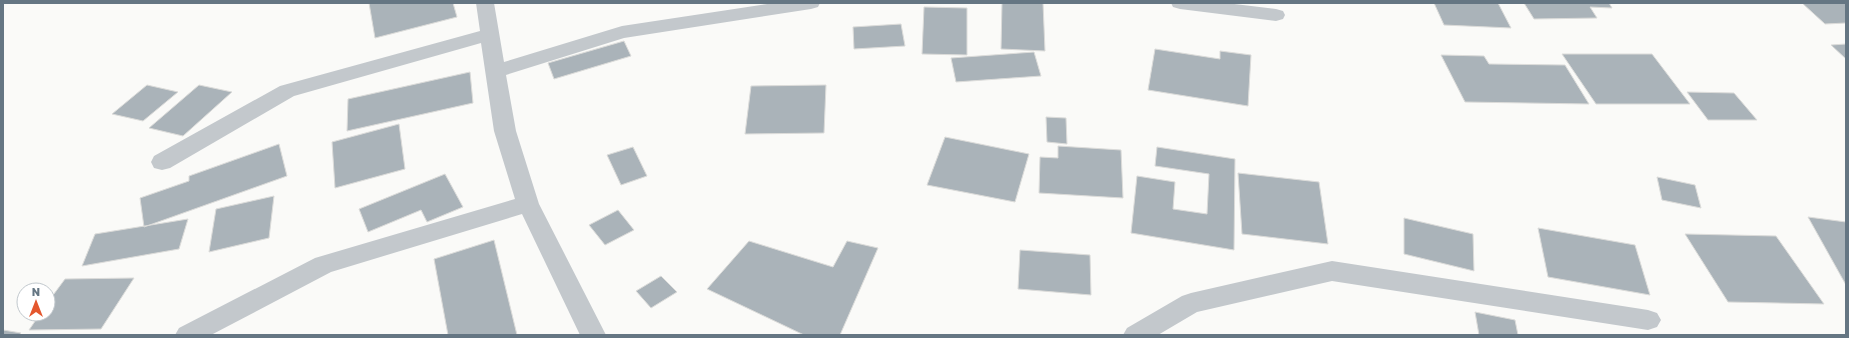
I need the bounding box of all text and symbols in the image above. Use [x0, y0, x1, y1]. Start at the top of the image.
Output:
north arrow [16, 282, 56, 322]
text: N [32, 285, 40, 298]

